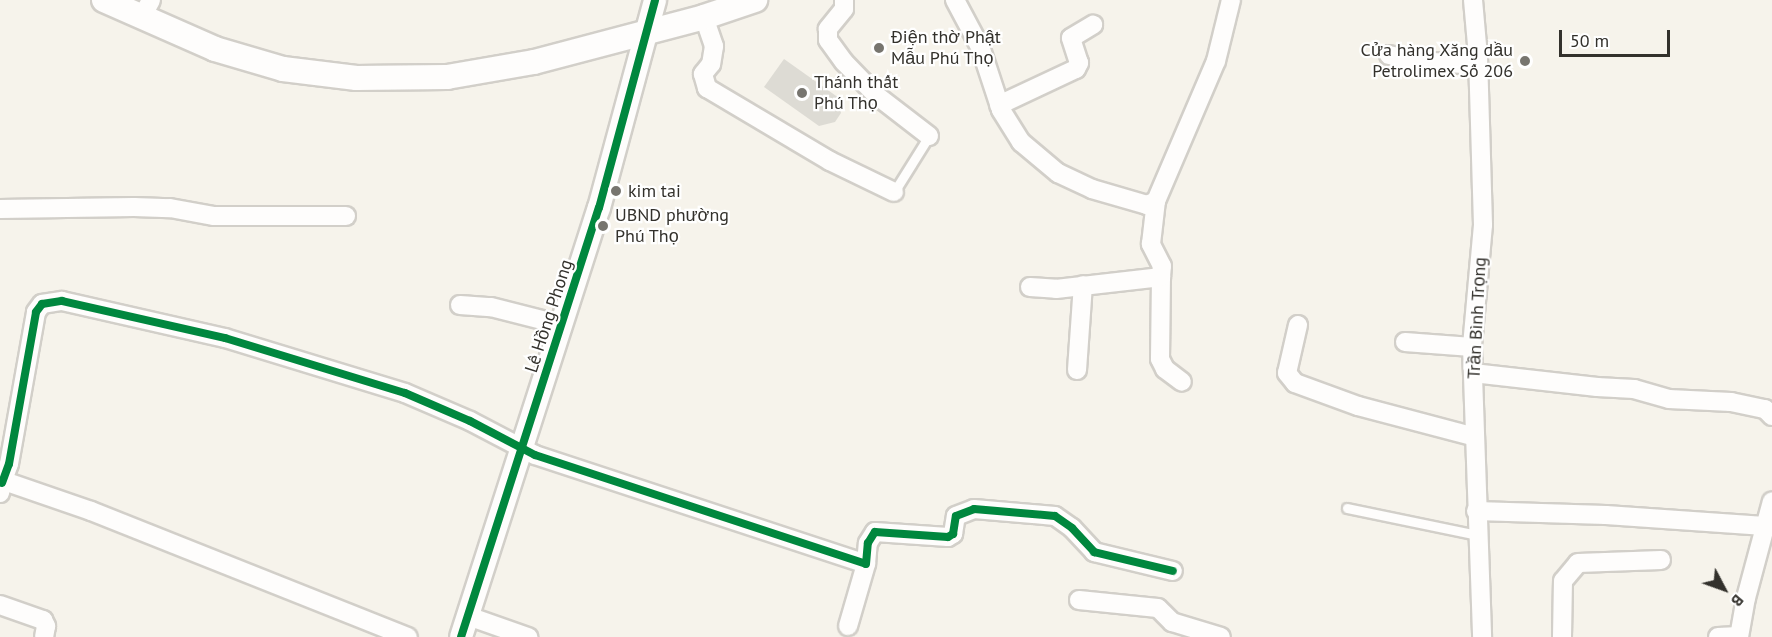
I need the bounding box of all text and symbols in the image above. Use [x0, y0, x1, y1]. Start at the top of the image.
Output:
scale bar [1562, 18, 1673, 56]
place label: Điện thờ Phật Mẫu Phú Thọ [891, 27, 1001, 70]
text: 50 m [1570, 29, 1609, 52]
place label: Cửa hàng Xăng dầu Petrolimex Số 206 [1360, 40, 1513, 82]
marker: Điện thờ Phật Mẫu Phú Thọ [872, 41, 886, 55]
marker: Cửa hàng Xăng dầu Petrolimex Số 206 [1518, 54, 1532, 68]
place label: Thánh thất Phú Thọ [814, 72, 898, 115]
marker: Thánh thất Phú Thọ [795, 86, 809, 100]
place label: kim tai [628, 180, 681, 202]
marker: kim tai [609, 184, 623, 198]
place label: UBND phường Phú Thọ [615, 205, 729, 248]
marker: UBND phường Phú Thọ [596, 219, 610, 233]
street label: Trần Bình Trọng [1463, 256, 1491, 380]
street label: Lê Hồng Phong [521, 257, 577, 375]
north arrow [1694, 559, 1754, 619]
text: B [1727, 591, 1748, 611]

